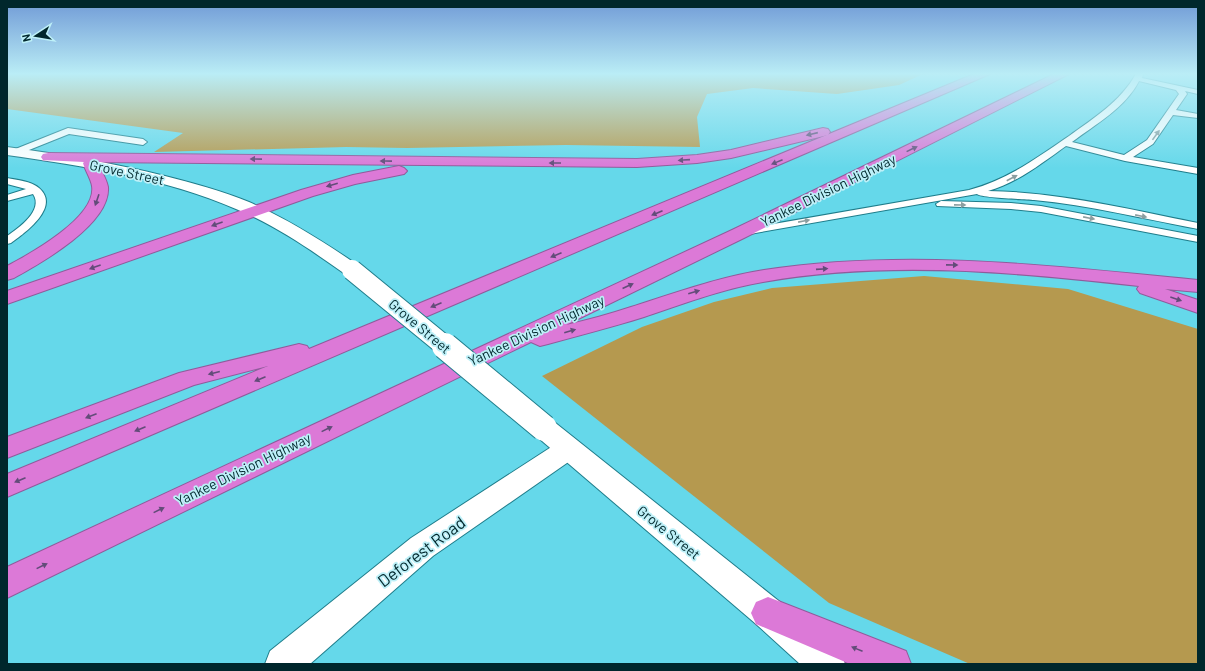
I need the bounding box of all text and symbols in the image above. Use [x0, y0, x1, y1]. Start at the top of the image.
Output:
north arrow [16, 16, 56, 56]
text: N [19, 33, 33, 43]
one-way arrow [1151, 129, 1160, 140]
one-way arrow [806, 132, 818, 138]
one-way arrow [906, 146, 917, 152]
street label: Yankee Division Highway [758, 150, 899, 230]
street label: Grove Street [88, 156, 166, 188]
one-way arrow [249, 156, 262, 162]
one-way arrow [678, 157, 691, 164]
one-way arrow [379, 158, 392, 164]
one-way arrow [771, 159, 782, 165]
one-way arrow [548, 160, 561, 166]
one-way arrow [1006, 174, 1018, 181]
one-way arrow [326, 182, 338, 188]
one-way arrow [94, 194, 100, 206]
one-way arrow [954, 201, 966, 208]
one-way arrow [650, 210, 662, 216]
one-way arrow [1135, 213, 1147, 219]
one-way arrow [1083, 215, 1095, 221]
one-way arrow [798, 218, 810, 224]
one-way arrow [211, 221, 223, 227]
one-way arrow [550, 252, 561, 258]
one-way arrow [946, 261, 958, 268]
one-way arrow [88, 265, 100, 271]
one-way arrow [816, 266, 828, 273]
one-way arrow [622, 283, 633, 289]
one-way arrow [688, 289, 700, 295]
street label: Yankee Division Highway [465, 291, 607, 369]
street label: Grove Street [385, 295, 455, 357]
one-way arrow [1170, 296, 1182, 302]
one-way arrow [429, 303, 441, 309]
one-way arrow [564, 328, 576, 334]
one-way arrow [207, 370, 220, 376]
one-way arrow [254, 376, 265, 382]
one-way arrow [85, 414, 97, 420]
one-way arrow [321, 426, 333, 432]
one-way arrow [134, 427, 146, 433]
street label: Yankee Division Highway [173, 429, 314, 509]
one-way arrow [15, 477, 26, 483]
street label: Grove Street [634, 502, 704, 562]
one-way arrow [154, 507, 165, 513]
street label: Deforest Road [373, 512, 469, 590]
one-way arrow [36, 563, 48, 569]
one-way arrow [850, 646, 862, 652]

